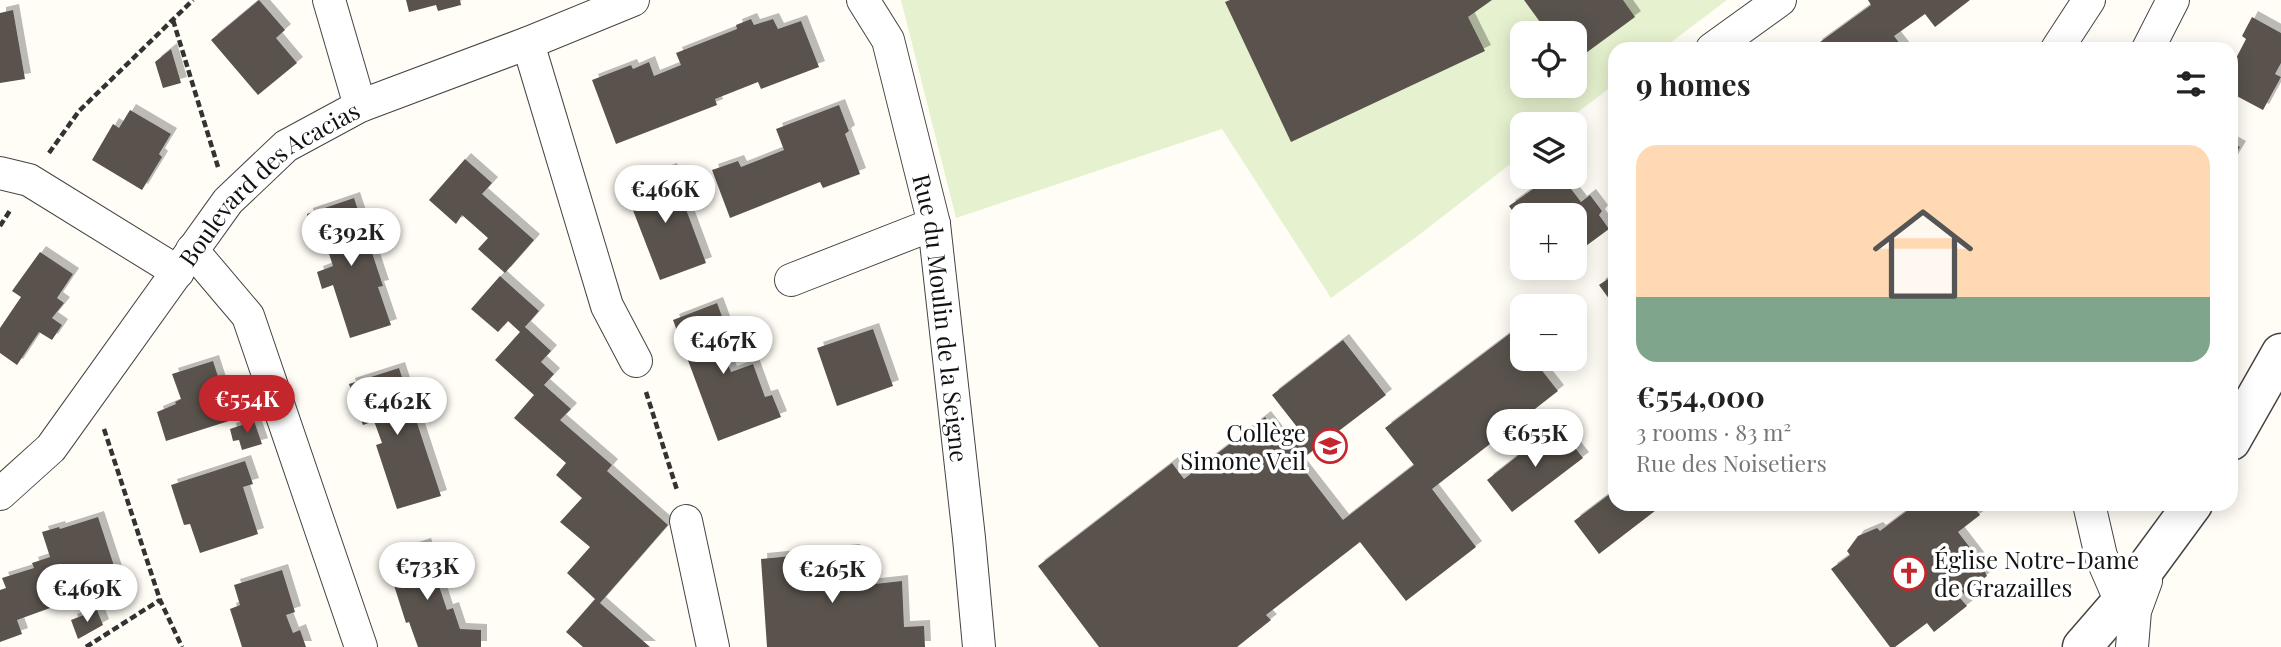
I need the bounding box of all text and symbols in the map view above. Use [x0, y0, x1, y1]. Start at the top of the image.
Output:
map controls [1510, 21, 1587, 371]
button: locate [1510, 21, 1587, 98]
text: 9 homes [1636, 64, 1751, 104]
icon: filters [2172, 65, 2210, 103]
street label: Boulevard des Acacias [171, 93, 365, 272]
button: layers [1510, 112, 1587, 189]
pin: €466K [616, 166, 714, 225]
street label: Rue du Moulin de la Seigne [906, 171, 976, 464]
text: €466K [630, 172, 700, 203]
icon: home [1860, 191, 1986, 317]
button: + [1510, 203, 1587, 280]
pin: €392K [302, 208, 400, 268]
text: €392K [318, 215, 384, 246]
button: − [1510, 294, 1587, 371]
pin: €467K [674, 316, 772, 376]
text: €467K [690, 323, 756, 354]
pin: €554K [198, 376, 296, 435]
text: €554,000 [1636, 376, 1765, 416]
pin: €462K [348, 378, 446, 437]
text: €554K [215, 382, 279, 413]
text: €462K [363, 384, 431, 415]
pin: €655K [1486, 410, 1584, 469]
place label: Collège Simone Veil [1180, 416, 1306, 476]
text: €655K [1502, 416, 1568, 447]
text: 3 rooms · 83 m² [1636, 416, 1791, 447]
school or university icon: Collège Simone Veil [1311, 427, 1349, 465]
text: Rue des Noisetiers [1636, 447, 1827, 478]
pin: €733K [378, 542, 476, 602]
place label: Église Notre-Dame de Grazailles [1934, 543, 2139, 603]
pin: €265K [783, 546, 881, 605]
text: €733K [395, 549, 459, 580]
text: €265K [799, 552, 865, 583]
church icon: Église Notre-Dame de Grazailles [1890, 554, 1928, 592]
pin: €469K [38, 564, 136, 624]
text: €469K [53, 571, 121, 602]

